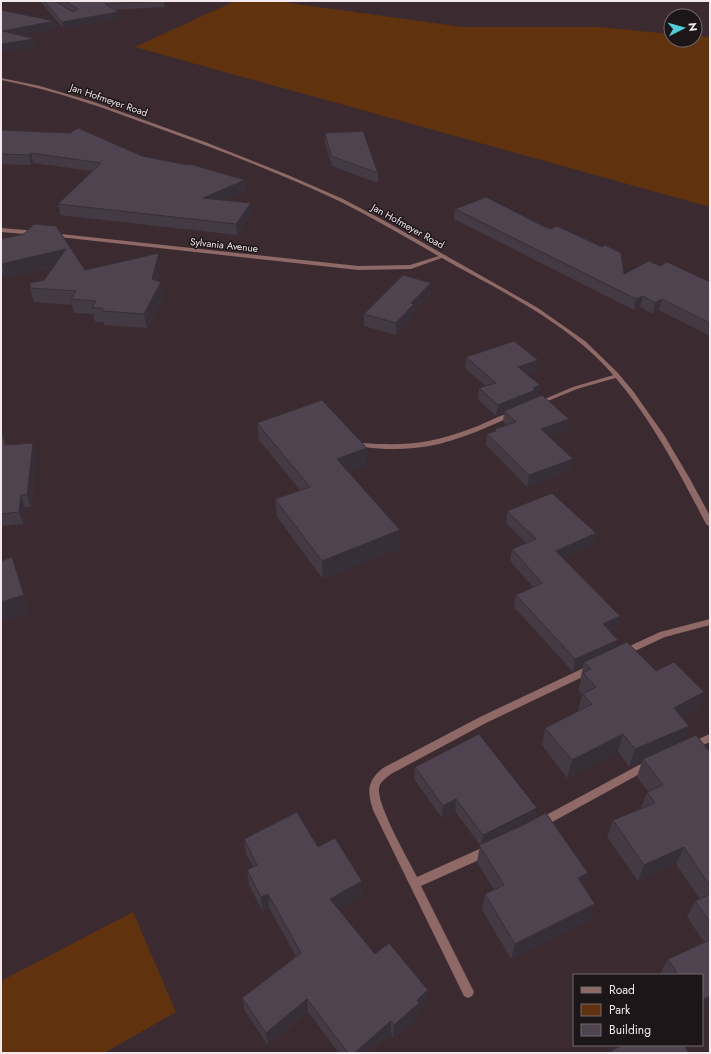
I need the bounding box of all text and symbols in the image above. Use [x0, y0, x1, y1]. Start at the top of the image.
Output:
north arrow [663, 8, 703, 48]
text: N [685, 22, 701, 32]
street label: Jan Hofmeyer Road [66, 79, 150, 120]
street label: Jan Hofmeyer Road [367, 199, 447, 252]
street label: Sylvania Avenue [189, 234, 259, 256]
legend [573, 974, 703, 1046]
text: Road [609, 981, 635, 999]
text: Park [609, 1001, 631, 1019]
text: Building [609, 1021, 651, 1039]

